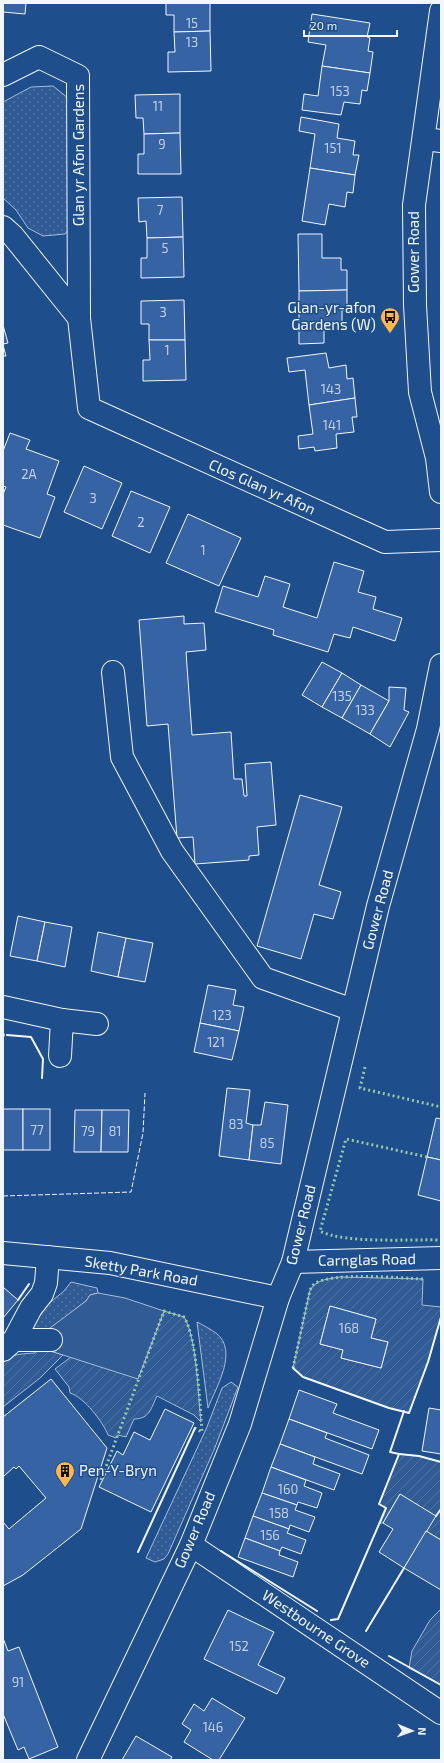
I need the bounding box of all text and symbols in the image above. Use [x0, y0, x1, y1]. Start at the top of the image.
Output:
scale bar [304, 12, 397, 38]
house number: 15 [186, 15, 198, 31]
text: 20 m [310, 18, 337, 32]
house number: 13 [186, 34, 198, 50]
house number: 153 [330, 83, 350, 99]
street label: Glan yr Afon Gardens [69, 84, 87, 226]
house number: 11 [153, 98, 163, 114]
house number: 9 [158, 136, 166, 152]
house number: 151 [324, 140, 342, 156]
house number: 7 [157, 202, 164, 218]
street label: Gower Road [404, 211, 422, 293]
house number: 5 [162, 240, 169, 256]
place label: Glan-yr-afon Gardens (W) [287, 298, 376, 333]
house number: 3 [159, 304, 167, 320]
bus stop icon: Glan-yr-afon Gardens (W) [379, 306, 401, 334]
house number: 1 [164, 342, 170, 358]
house number: 143 [321, 381, 341, 397]
house number: 141 [323, 417, 341, 433]
street label: Clos Glan yr Afon [206, 454, 319, 518]
house number: 2A [21, 466, 37, 482]
house number: 3 [89, 490, 97, 506]
house number: 2 [137, 514, 145, 530]
house number: 1 [200, 542, 206, 558]
house number: 135 [332, 688, 352, 704]
house number: 133 [355, 702, 375, 718]
street label: Gower Road [358, 868, 396, 952]
house number: 123 [212, 1007, 232, 1023]
house number: 121 [207, 1034, 225, 1050]
house number: 83 [228, 1116, 244, 1132]
house number: 77 [30, 1122, 44, 1138]
house number: 79 [81, 1123, 95, 1139]
house number: 81 [108, 1123, 122, 1139]
house number: 85 [260, 1135, 274, 1151]
street label: Gower Road [281, 1183, 319, 1267]
street label: Carnglas Road [318, 1249, 416, 1269]
street label: Sketty Park Road [83, 1251, 199, 1289]
house number: 168 [339, 1320, 359, 1336]
building icon: Pen-Y-Bryn [54, 1460, 76, 1488]
place label: Pen-Y-Bryn [79, 1461, 157, 1479]
house number: 160 [278, 1481, 298, 1497]
street label: Gower Road [170, 1488, 218, 1571]
house number: 158 [269, 1505, 289, 1521]
house number: 156 [260, 1527, 280, 1543]
street label: Westbourne Grove [259, 1585, 374, 1671]
house number: 152 [229, 1638, 249, 1654]
house number: 91 [12, 1674, 24, 1690]
north arrow [392, 1711, 432, 1751]
house number: 146 [203, 1719, 223, 1735]
text: N [416, 1727, 429, 1736]

